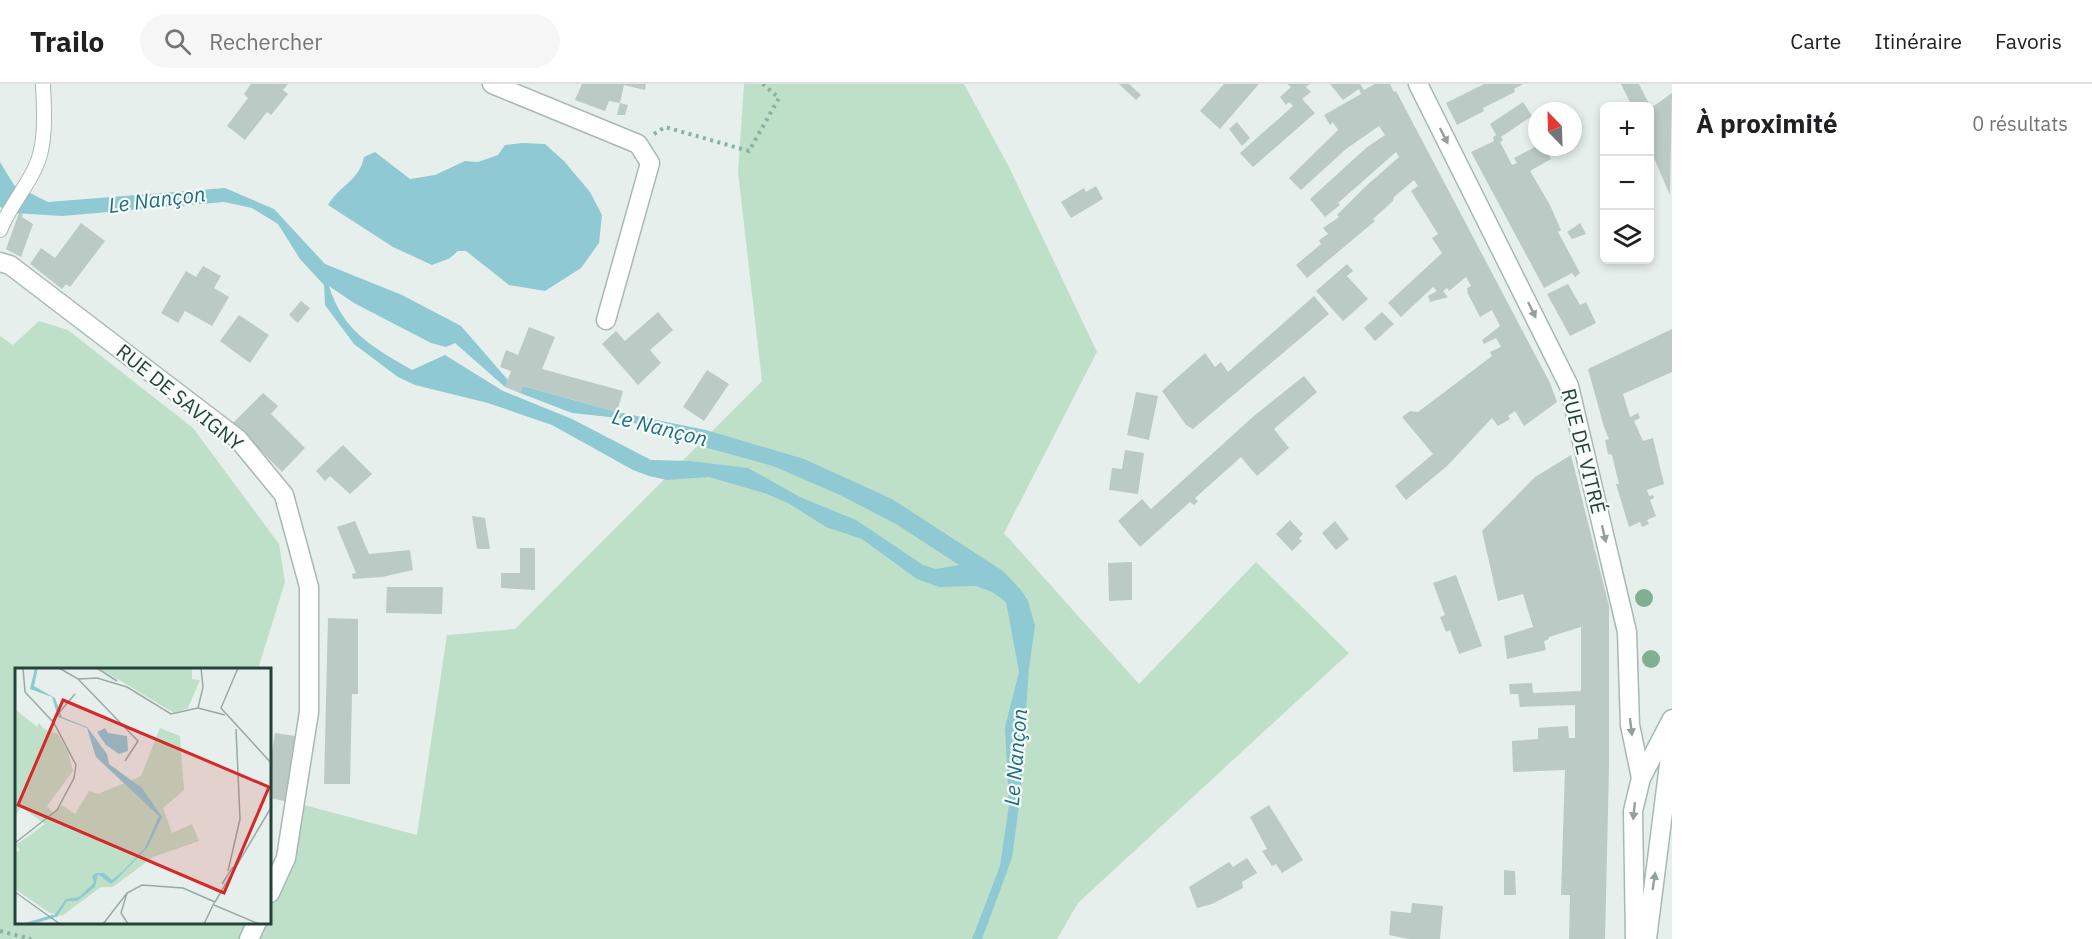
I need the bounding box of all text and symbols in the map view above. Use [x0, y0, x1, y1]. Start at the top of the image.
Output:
search box [140, 14, 560, 68]
text: Trailo [30, 23, 104, 60]
icon: search [161, 25, 194, 58]
text: Rechercher [209, 27, 322, 56]
text: Carte [1790, 27, 1841, 55]
text: Itinéraire [1874, 27, 1962, 55]
text: Favoris [1995, 27, 2062, 55]
north arrow [1528, 102, 1582, 156]
map controls [1600, 102, 1654, 264]
button: + [1600, 102, 1654, 156]
text: À proximité [1696, 106, 1838, 140]
text: 0 résultats [1972, 110, 2068, 137]
one-way arrow [1439, 128, 1449, 145]
button: − [1600, 156, 1654, 210]
water label: Le Nançon [107, 179, 207, 219]
button: layers [1600, 210, 1654, 264]
one-way arrow [1527, 302, 1536, 319]
street label: RUE DE SAVIGNY [111, 337, 249, 457]
street label: RUE DE VITRÉ [1555, 386, 1613, 516]
water label: Le Nançon [609, 402, 711, 452]
one-way arrow [1600, 525, 1610, 544]
inset map [15, 668, 272, 924]
water label: Le Nançon [997, 707, 1033, 807]
one-way arrow [1626, 717, 1635, 736]
one-way arrow [1629, 802, 1639, 821]
one-way arrow [1650, 871, 1659, 890]

